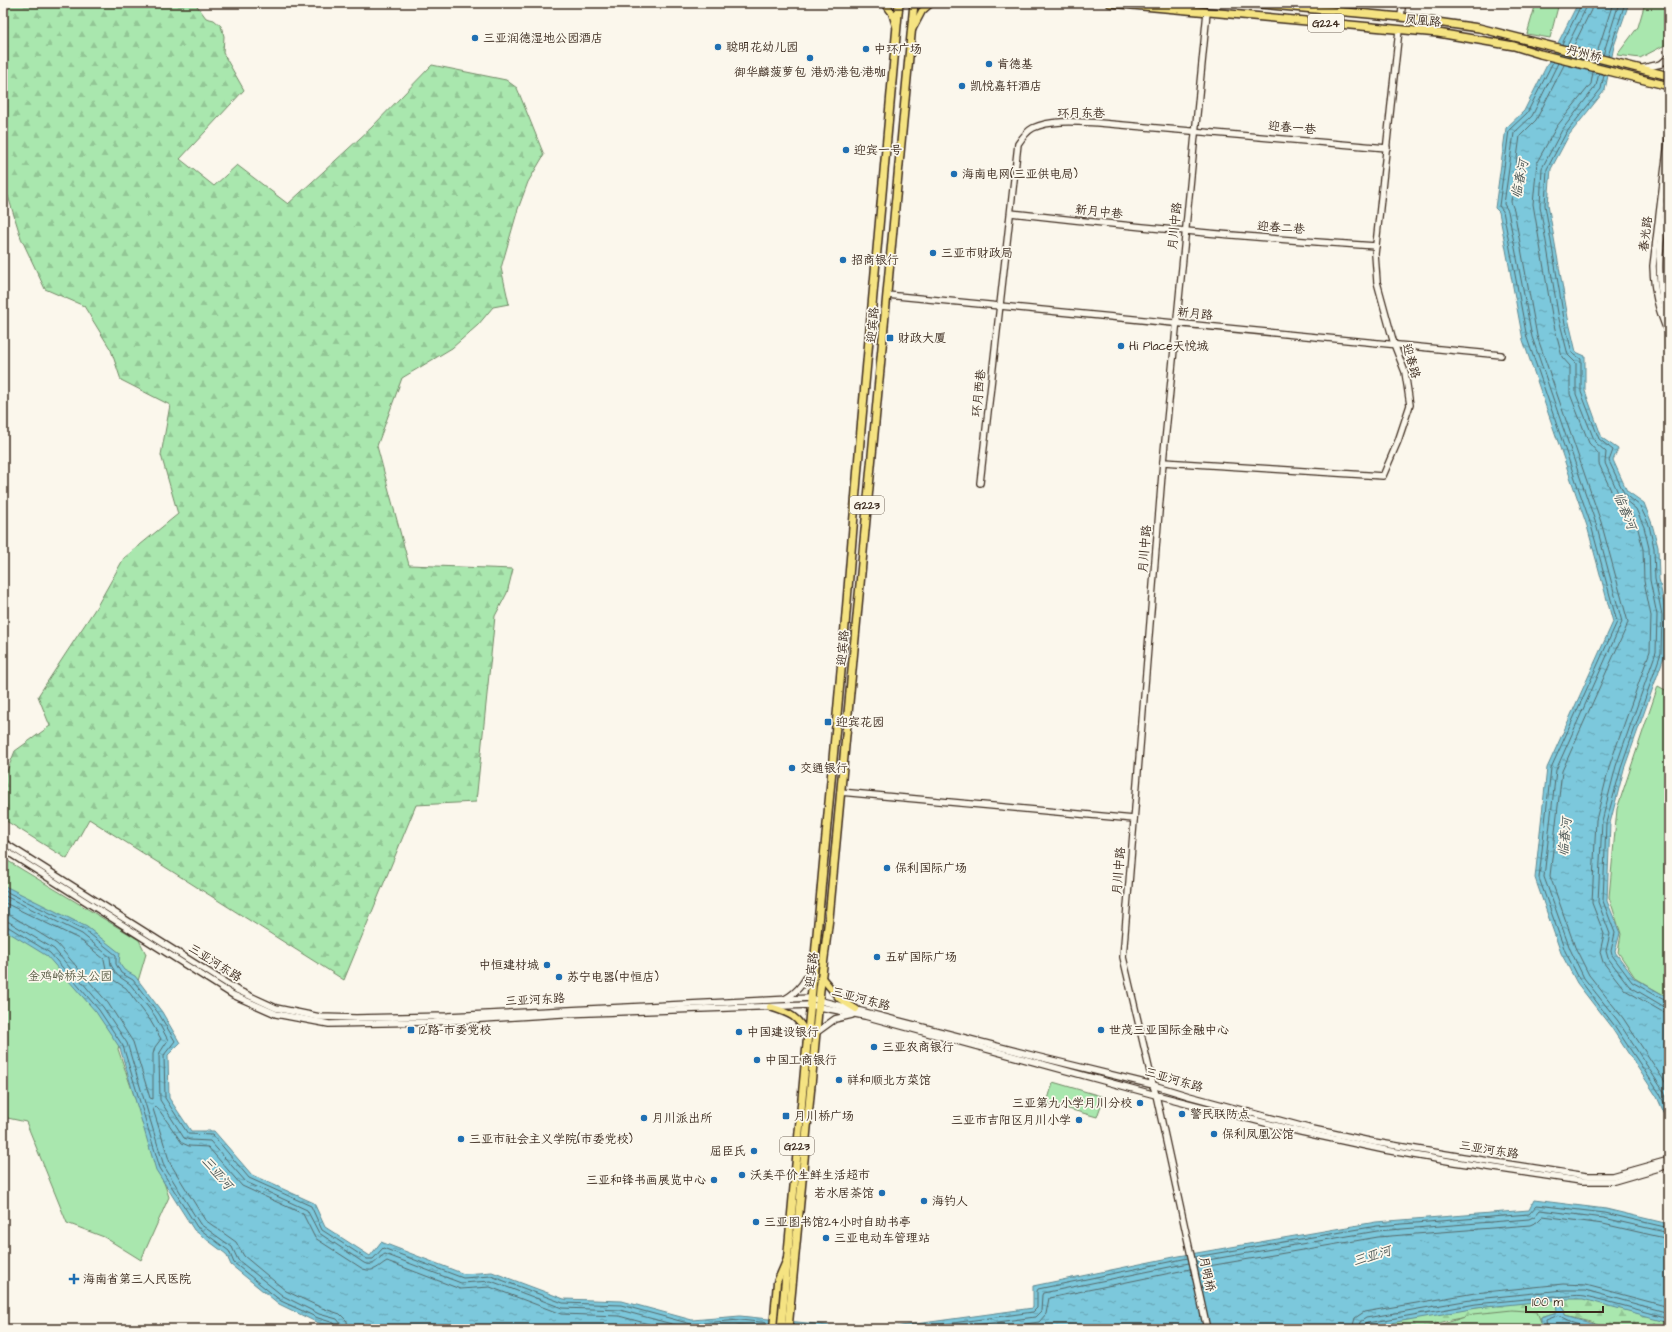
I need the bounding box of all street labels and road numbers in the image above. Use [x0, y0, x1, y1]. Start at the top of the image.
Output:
street label: 凤凰路 [1404, 11, 1442, 31]
road number: G224 [1308, 14, 1344, 32]
street label: 丹州桥 [1564, 41, 1604, 67]
street label: 环月东巷 [1057, 105, 1105, 122]
street label: 迎春一巷 [1267, 117, 1317, 139]
street label: 新月中巷 [1074, 201, 1124, 223]
street label: 月川中路 [1164, 201, 1186, 251]
street label: 春光路 [1635, 215, 1657, 253]
street label: 迎春二巷 [1256, 218, 1306, 238]
street label: 新月路 [1176, 304, 1214, 324]
street label: 迎宾路 [863, 306, 883, 344]
street label: 迎春路 [1398, 341, 1424, 381]
street label: 环月西巷 [968, 368, 990, 418]
road number: G223 [850, 496, 884, 514]
street label: 月川中路 [1134, 524, 1156, 574]
street label: 迎宾路 [833, 629, 853, 667]
street label: 月川中路 [1108, 846, 1130, 896]
street label: 三亚河东路 [185, 940, 245, 986]
street label: 迎宾路 [802, 951, 822, 989]
street label: 三亚河东路 [830, 983, 892, 1015]
street label: 三亚河东路 [505, 990, 565, 1010]
street label: 三亚河东路 [1143, 1064, 1205, 1096]
road number: G223 [780, 1137, 814, 1155]
street label: 三亚河东路 [1458, 1137, 1520, 1163]
street label: 月明桥 [1195, 1255, 1219, 1294]

